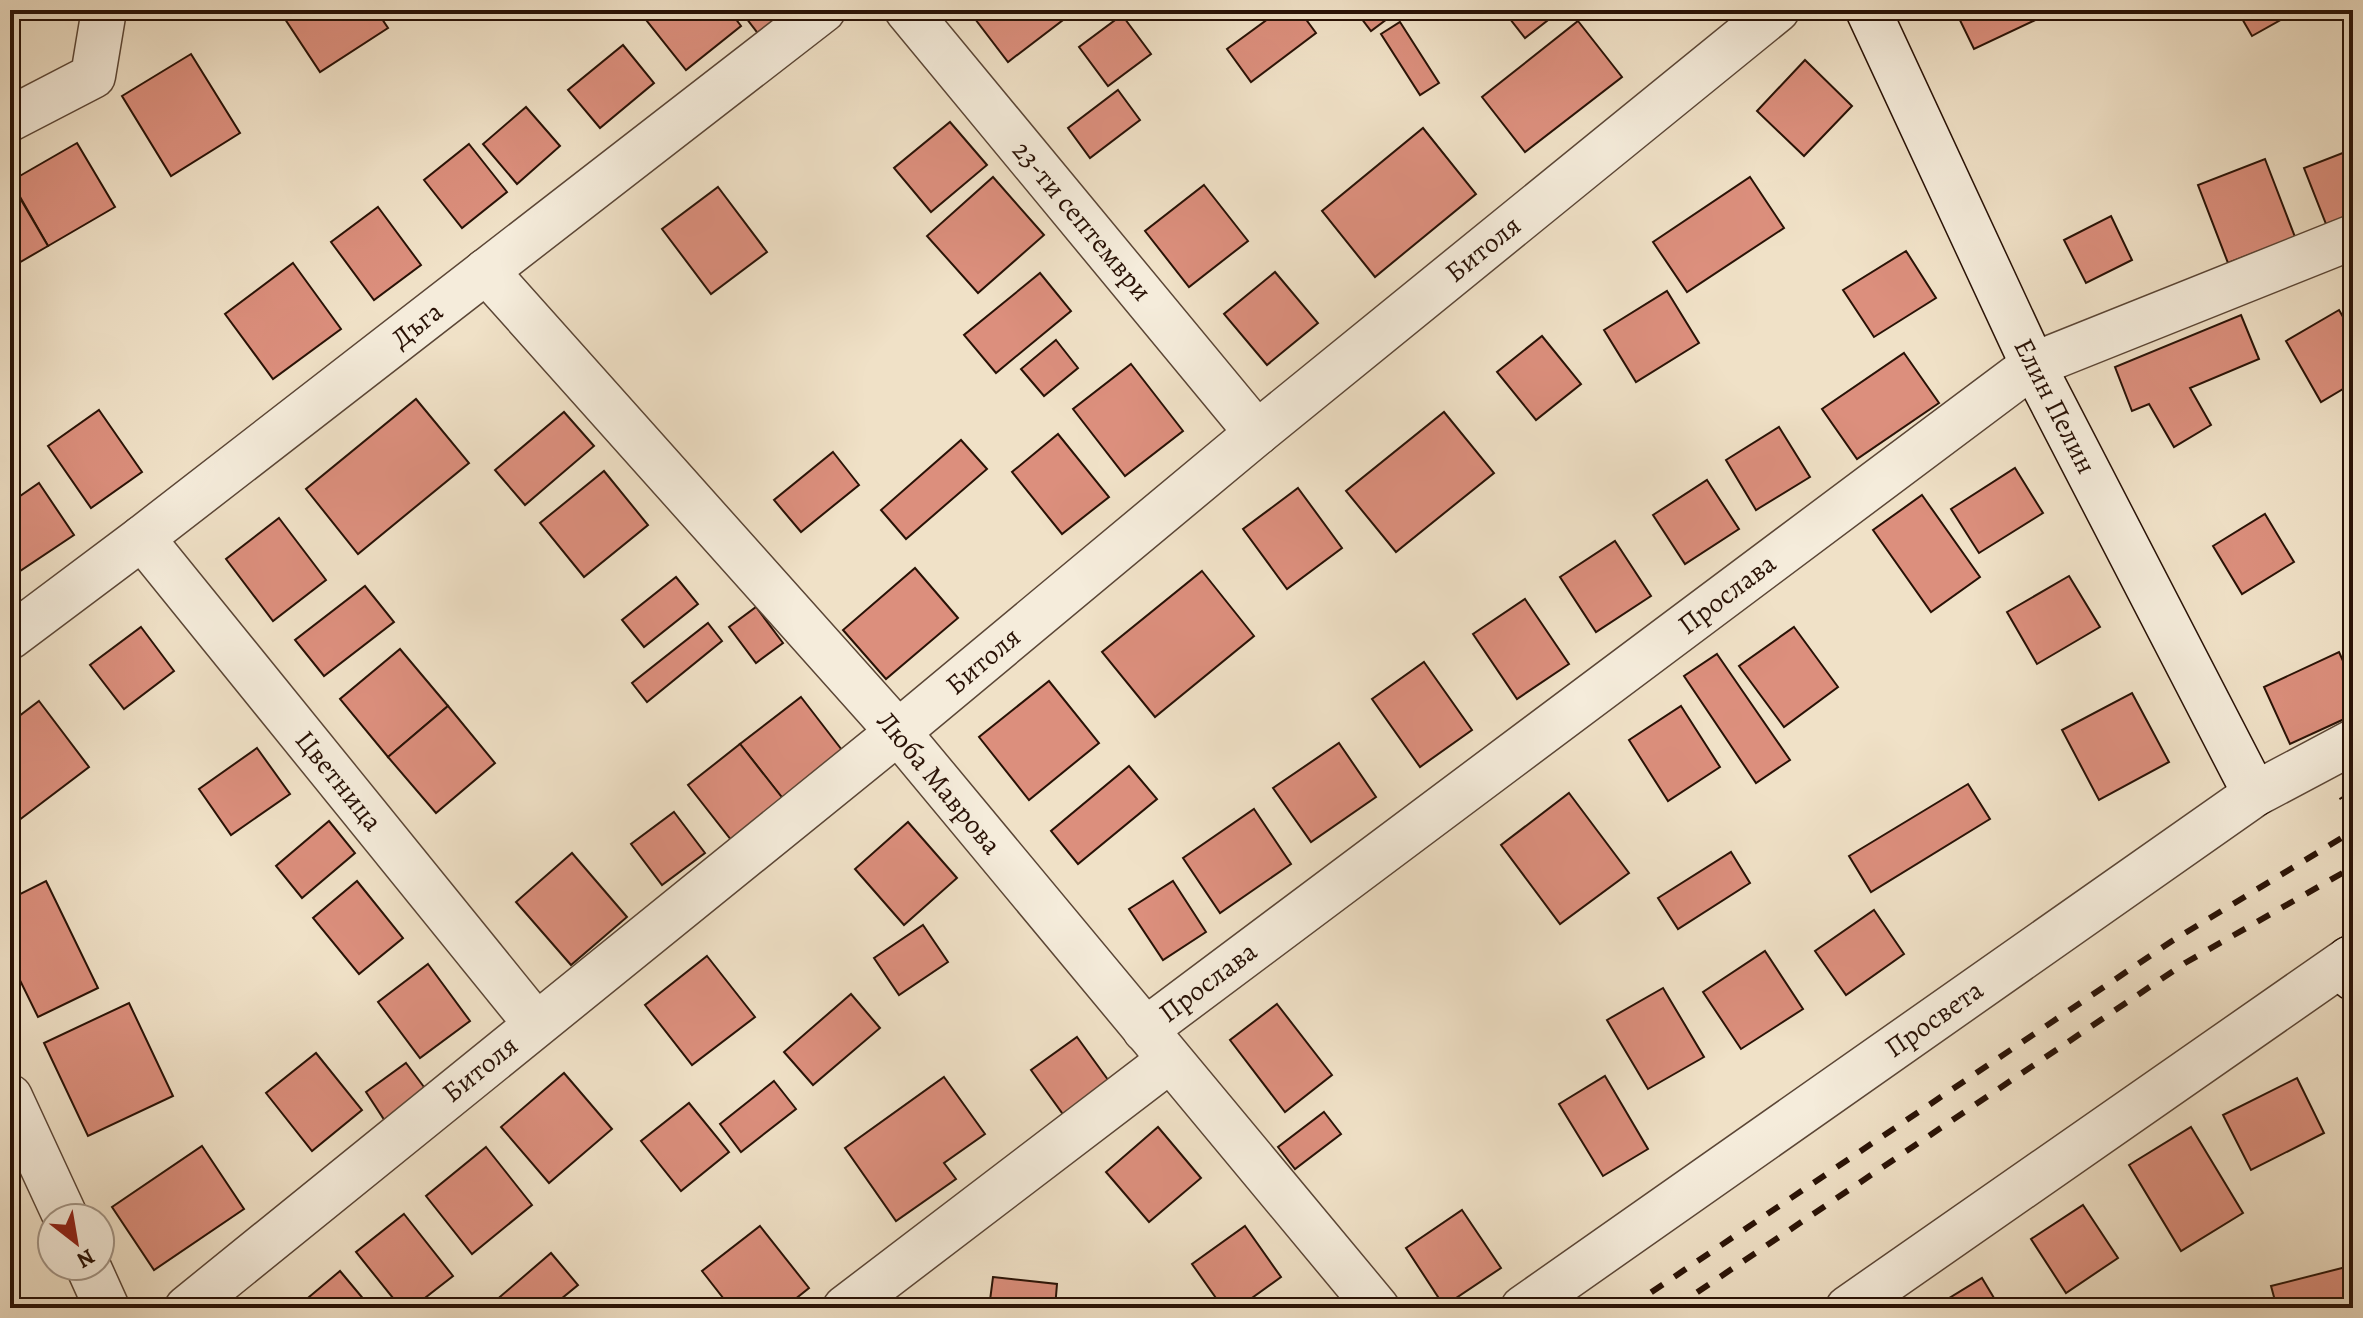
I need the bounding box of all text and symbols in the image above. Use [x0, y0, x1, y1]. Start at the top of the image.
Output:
street label: 23-ти септември [1004, 133, 1160, 309]
street label: Битоля [1437, 207, 1529, 291]
street label: Дъга [383, 293, 451, 357]
street label: Елин Пелин [2005, 332, 2105, 480]
street label: Прослава [1670, 544, 1784, 643]
street label: Битоля [937, 618, 1029, 704]
street label: Люба Маврова [868, 703, 1010, 863]
street label: Цветница [287, 723, 391, 839]
street label: Прослава [1151, 932, 1265, 1031]
street label: Просвета [1877, 971, 1991, 1067]
street label: Битоля [434, 1027, 526, 1111]
north arrow [36, 1202, 116, 1282]
text: N [71, 1241, 100, 1275]

